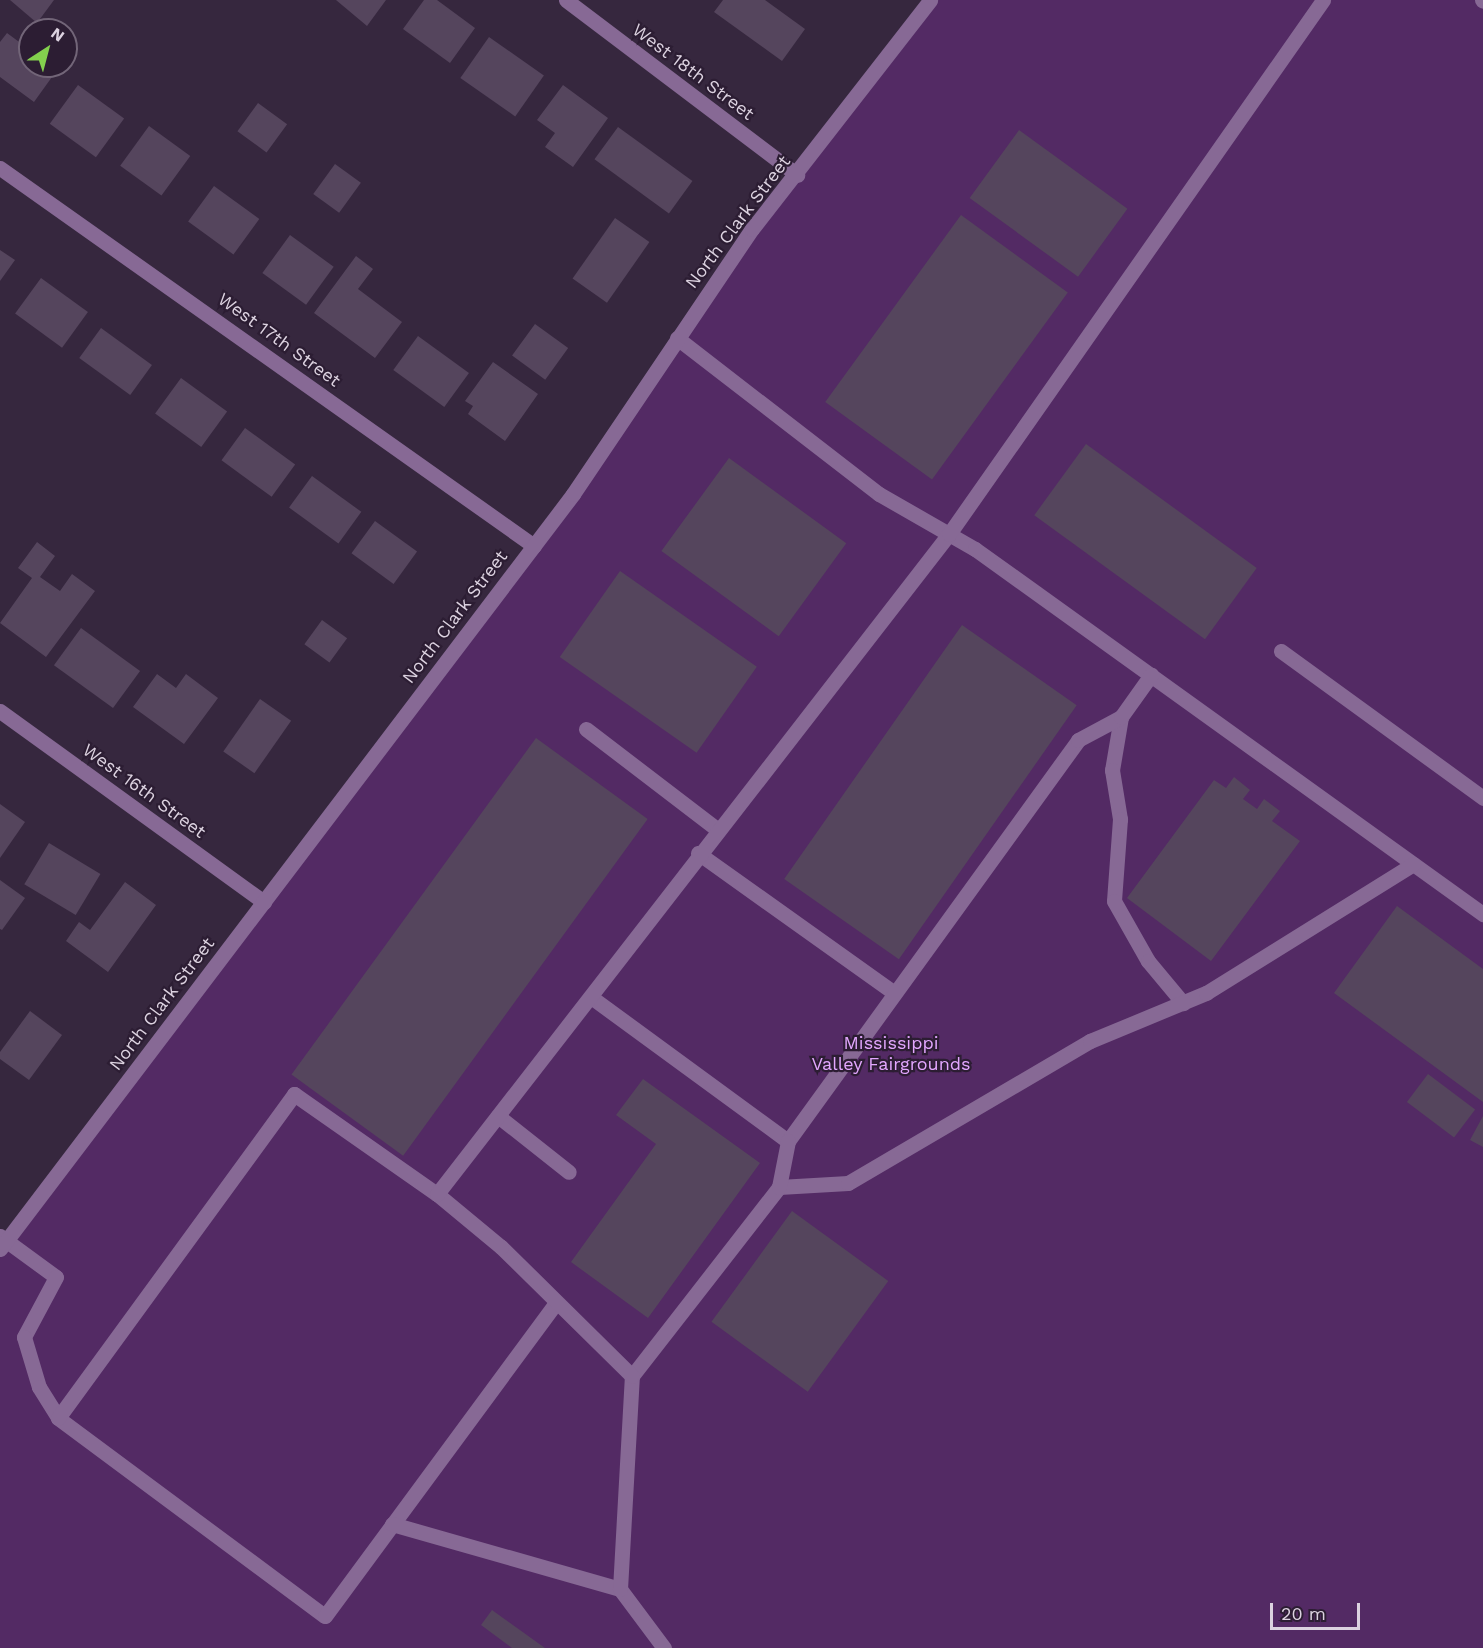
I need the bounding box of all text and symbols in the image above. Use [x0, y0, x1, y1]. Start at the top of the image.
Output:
north arrow [18, 18, 78, 78]
street label: West 18th Street [628, 19, 758, 125]
text: N [47, 23, 68, 46]
street label: North Clark Street [681, 151, 795, 293]
street label: West 17th Street [213, 288, 345, 392]
street label: North Clark Street [398, 546, 512, 688]
street label: West 16th Street [78, 739, 210, 843]
street label: North Clark Street [105, 933, 219, 1075]
park label: Mississippi Valley Fairgrounds [811, 1033, 971, 1076]
scale bar [1273, 1591, 1363, 1629]
text: 20 m [1281, 1603, 1326, 1624]

